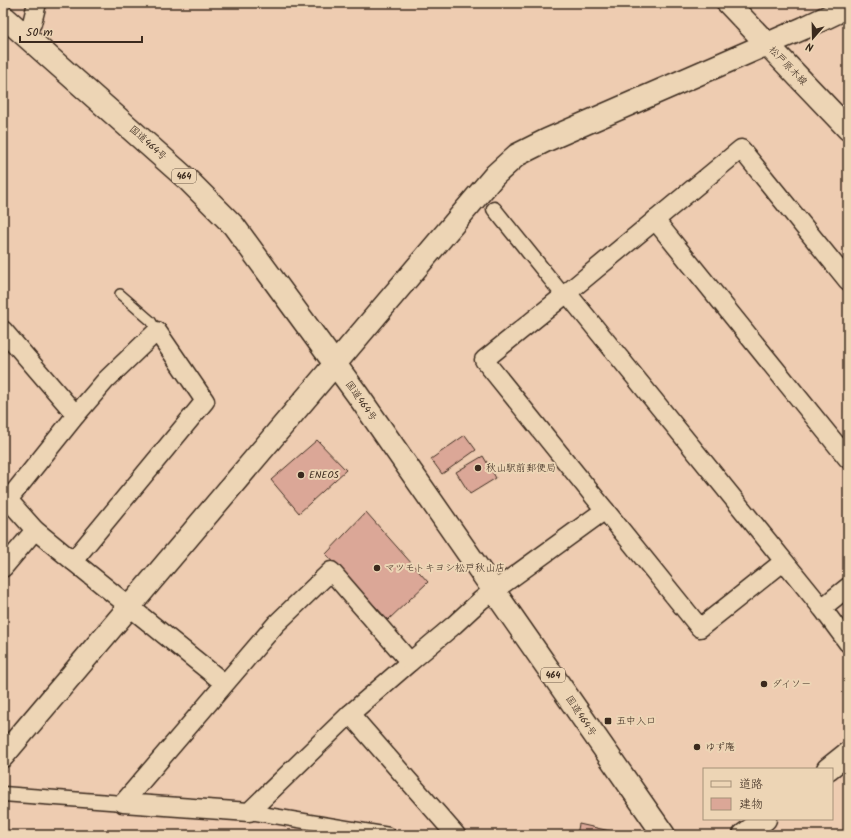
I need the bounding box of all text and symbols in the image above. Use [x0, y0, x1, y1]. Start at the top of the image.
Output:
scale bar [20, 18, 142, 44]
north arrow [793, 18, 833, 58]
text: 50 m [26, 23, 53, 42]
text: N [804, 37, 816, 56]
street label: 松戸原木線 [765, 42, 811, 90]
street label: 国道464号 [125, 121, 171, 165]
road number: 464 [172, 169, 196, 183]
street label: 国道464号 [341, 377, 381, 425]
place label: 秋山駅前郵便局 [486, 460, 556, 476]
marker: 秋山駅前郵便局 [473, 463, 483, 473]
place label: ENEOS [309, 467, 340, 483]
marker: ENEOS [296, 470, 306, 480]
place label: マツモトキヨシ松戸秋山店 [385, 560, 505, 576]
marker: マツモトキヨシ松戸秋山店 [372, 563, 382, 573]
road number: 464 [541, 668, 565, 682]
place label: ダイソー [772, 676, 811, 692]
marker: ダイソー [759, 679, 769, 689]
street label: 国道464号 [561, 692, 601, 740]
place label: 五中入口 [616, 713, 656, 729]
marker: 五中入口 [603, 716, 613, 726]
place label: ゆず庵 [705, 739, 735, 755]
marker: ゆず庵 [692, 742, 702, 752]
legend [703, 768, 833, 820]
text: 道路 [739, 775, 763, 794]
text: 建物 [739, 795, 763, 814]

